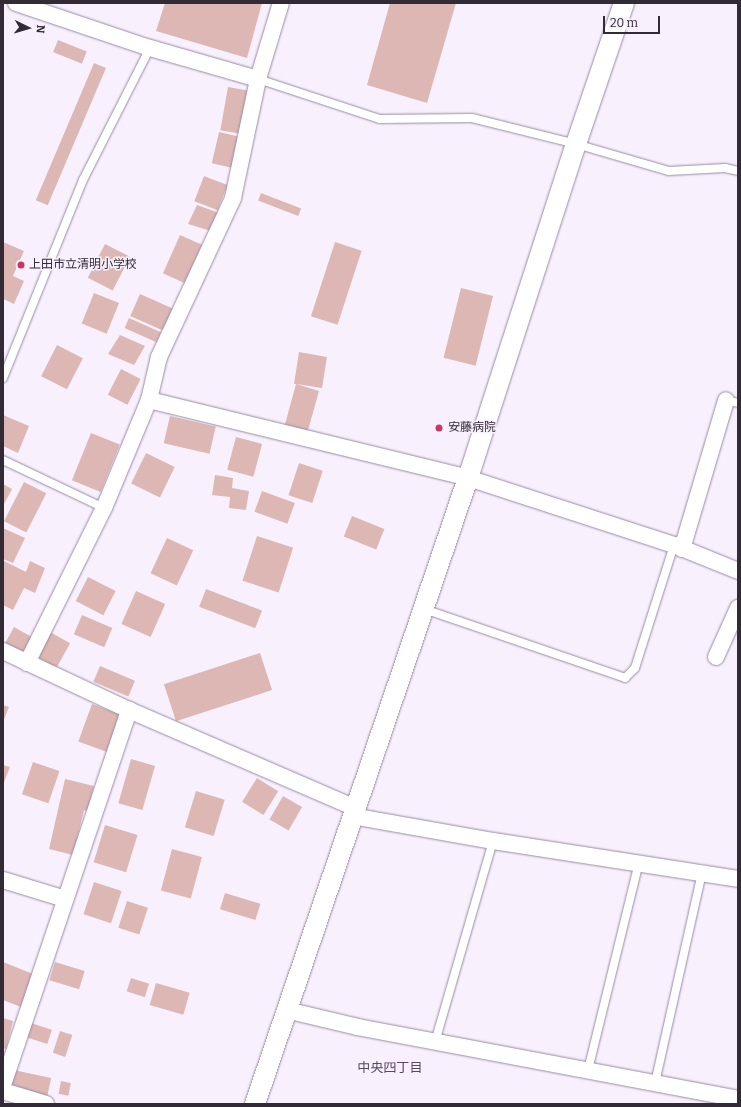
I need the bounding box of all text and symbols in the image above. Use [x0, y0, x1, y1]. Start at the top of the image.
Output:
north arrow [8, 8, 48, 48]
scale bar [605, 8, 662, 34]
text: 20 m [610, 16, 638, 30]
text: N [34, 24, 47, 34]
place label: 上田市立清明小学校 [29, 258, 137, 272]
marker: 上田市立清明小学校 [16, 260, 26, 270]
place label: 安藤病院 [448, 421, 496, 435]
marker: 安藤病院 [433, 422, 445, 434]
district label: 中央四丁目 [358, 1060, 422, 1076]

